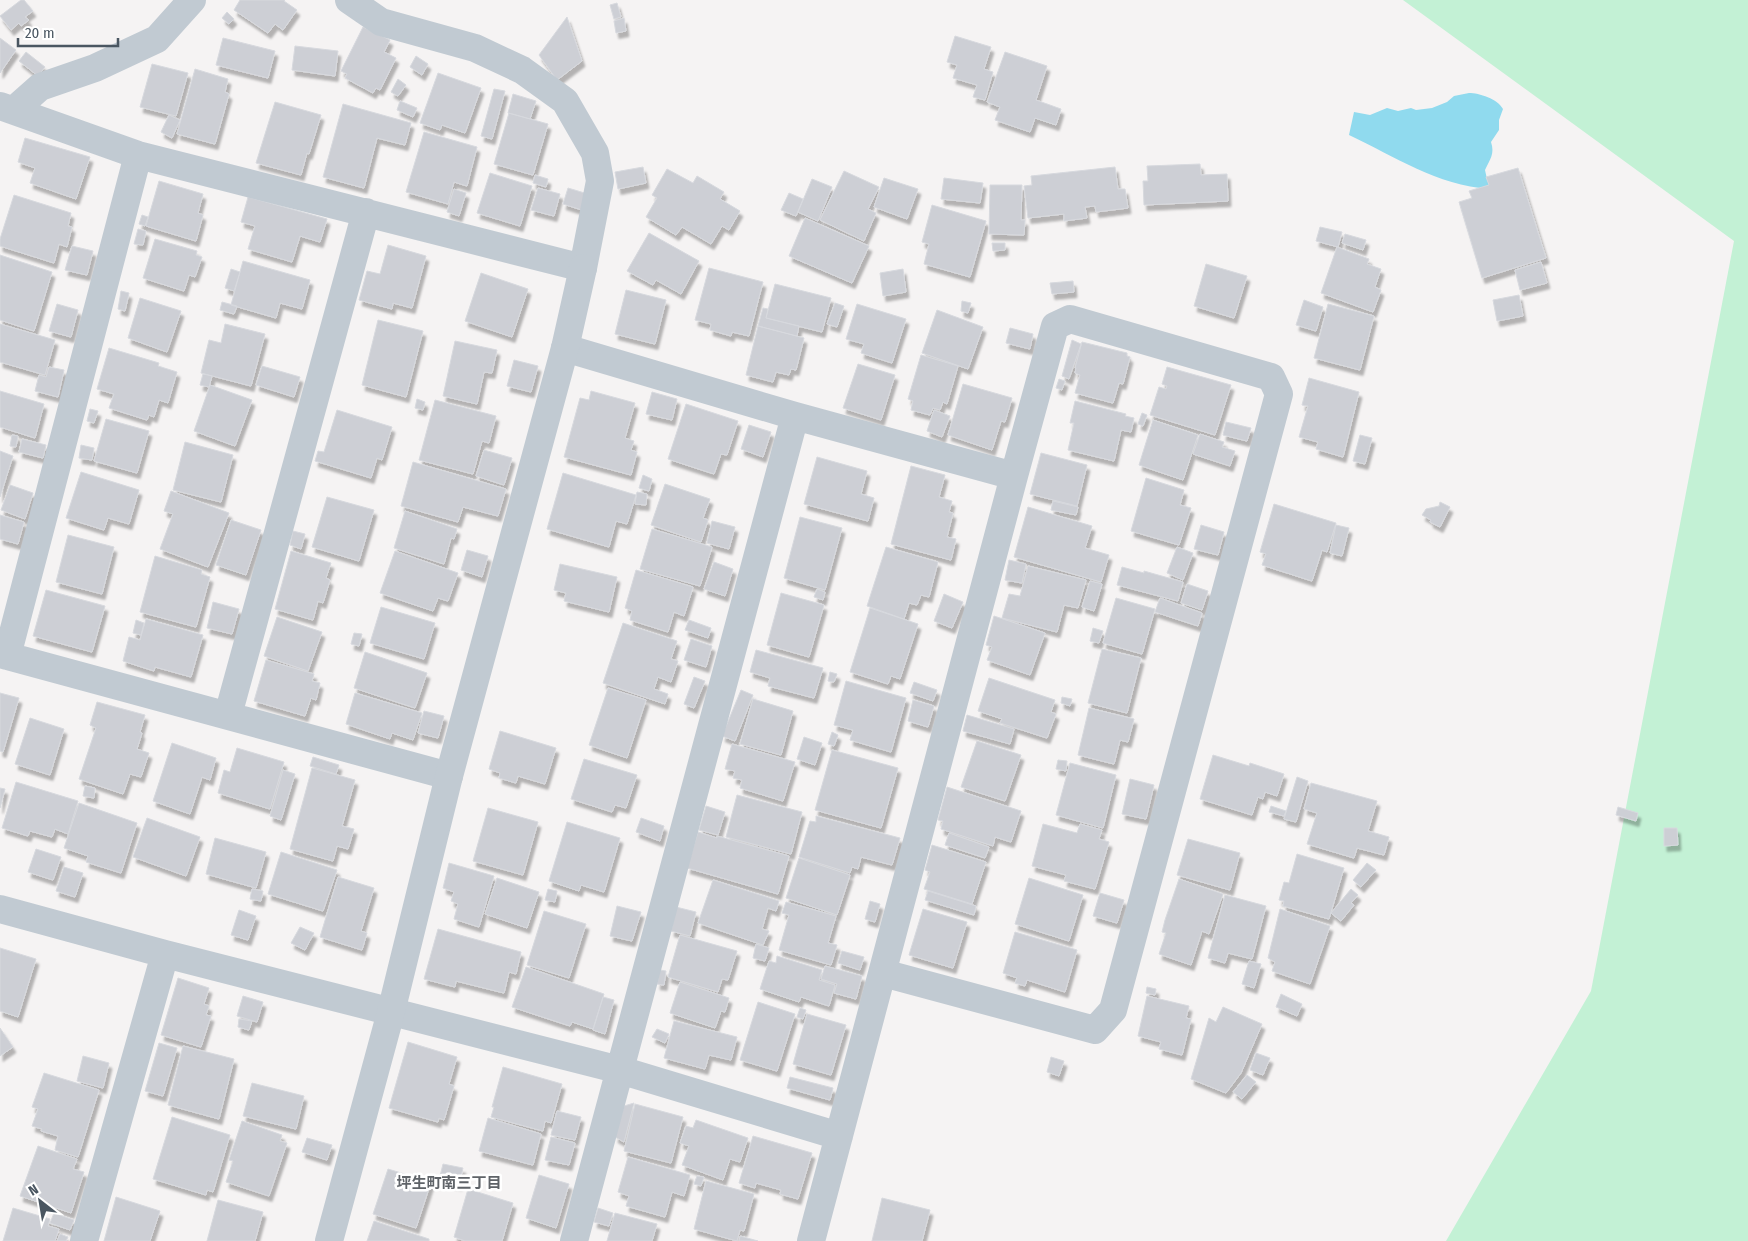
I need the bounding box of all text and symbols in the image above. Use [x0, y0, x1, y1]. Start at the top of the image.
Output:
scale bar [18, 15, 118, 47]
text: 20 m [25, 24, 55, 42]
district label: 坪生町南三丁目 [396, 1174, 502, 1192]
north arrow [15, 1176, 65, 1226]
text: N [26, 1181, 42, 1200]

